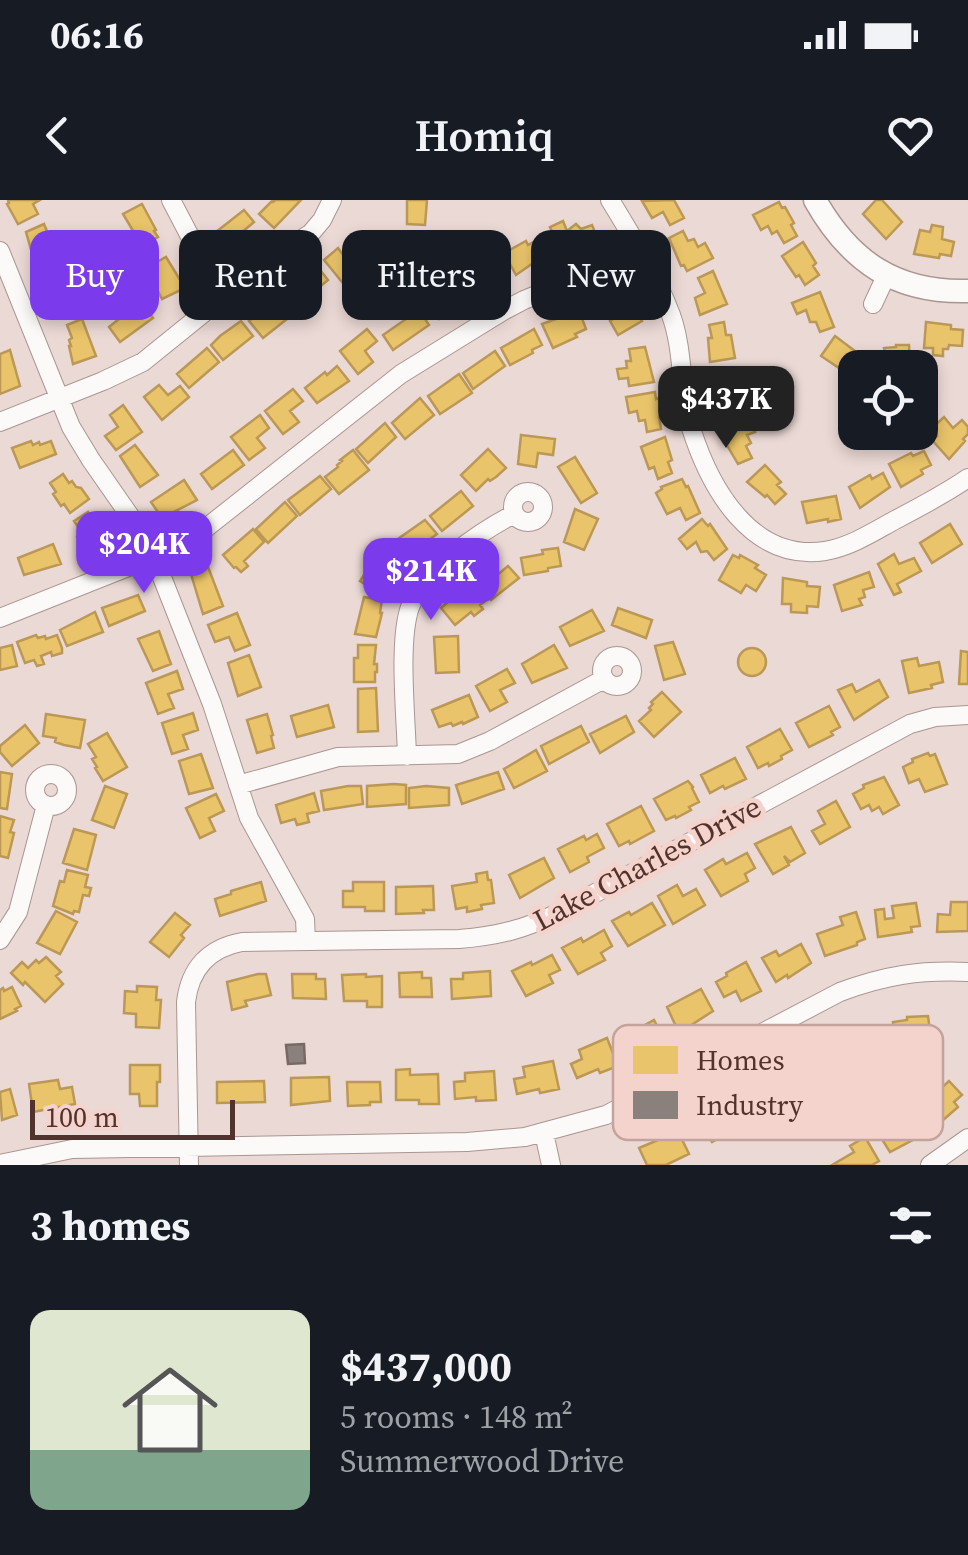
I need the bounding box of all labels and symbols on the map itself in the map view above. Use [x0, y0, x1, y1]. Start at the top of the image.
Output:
pin: $437K [656, 366, 796, 451]
pin: $204K [74, 511, 214, 596]
pin: $214K [361, 538, 501, 623]
street label: Lake Charles Drive [526, 786, 768, 940]
legend [613, 1025, 943, 1140]
text: Homes [696, 1041, 785, 1079]
text: Industry [696, 1086, 804, 1124]
scale bar [30, 1095, 235, 1140]

